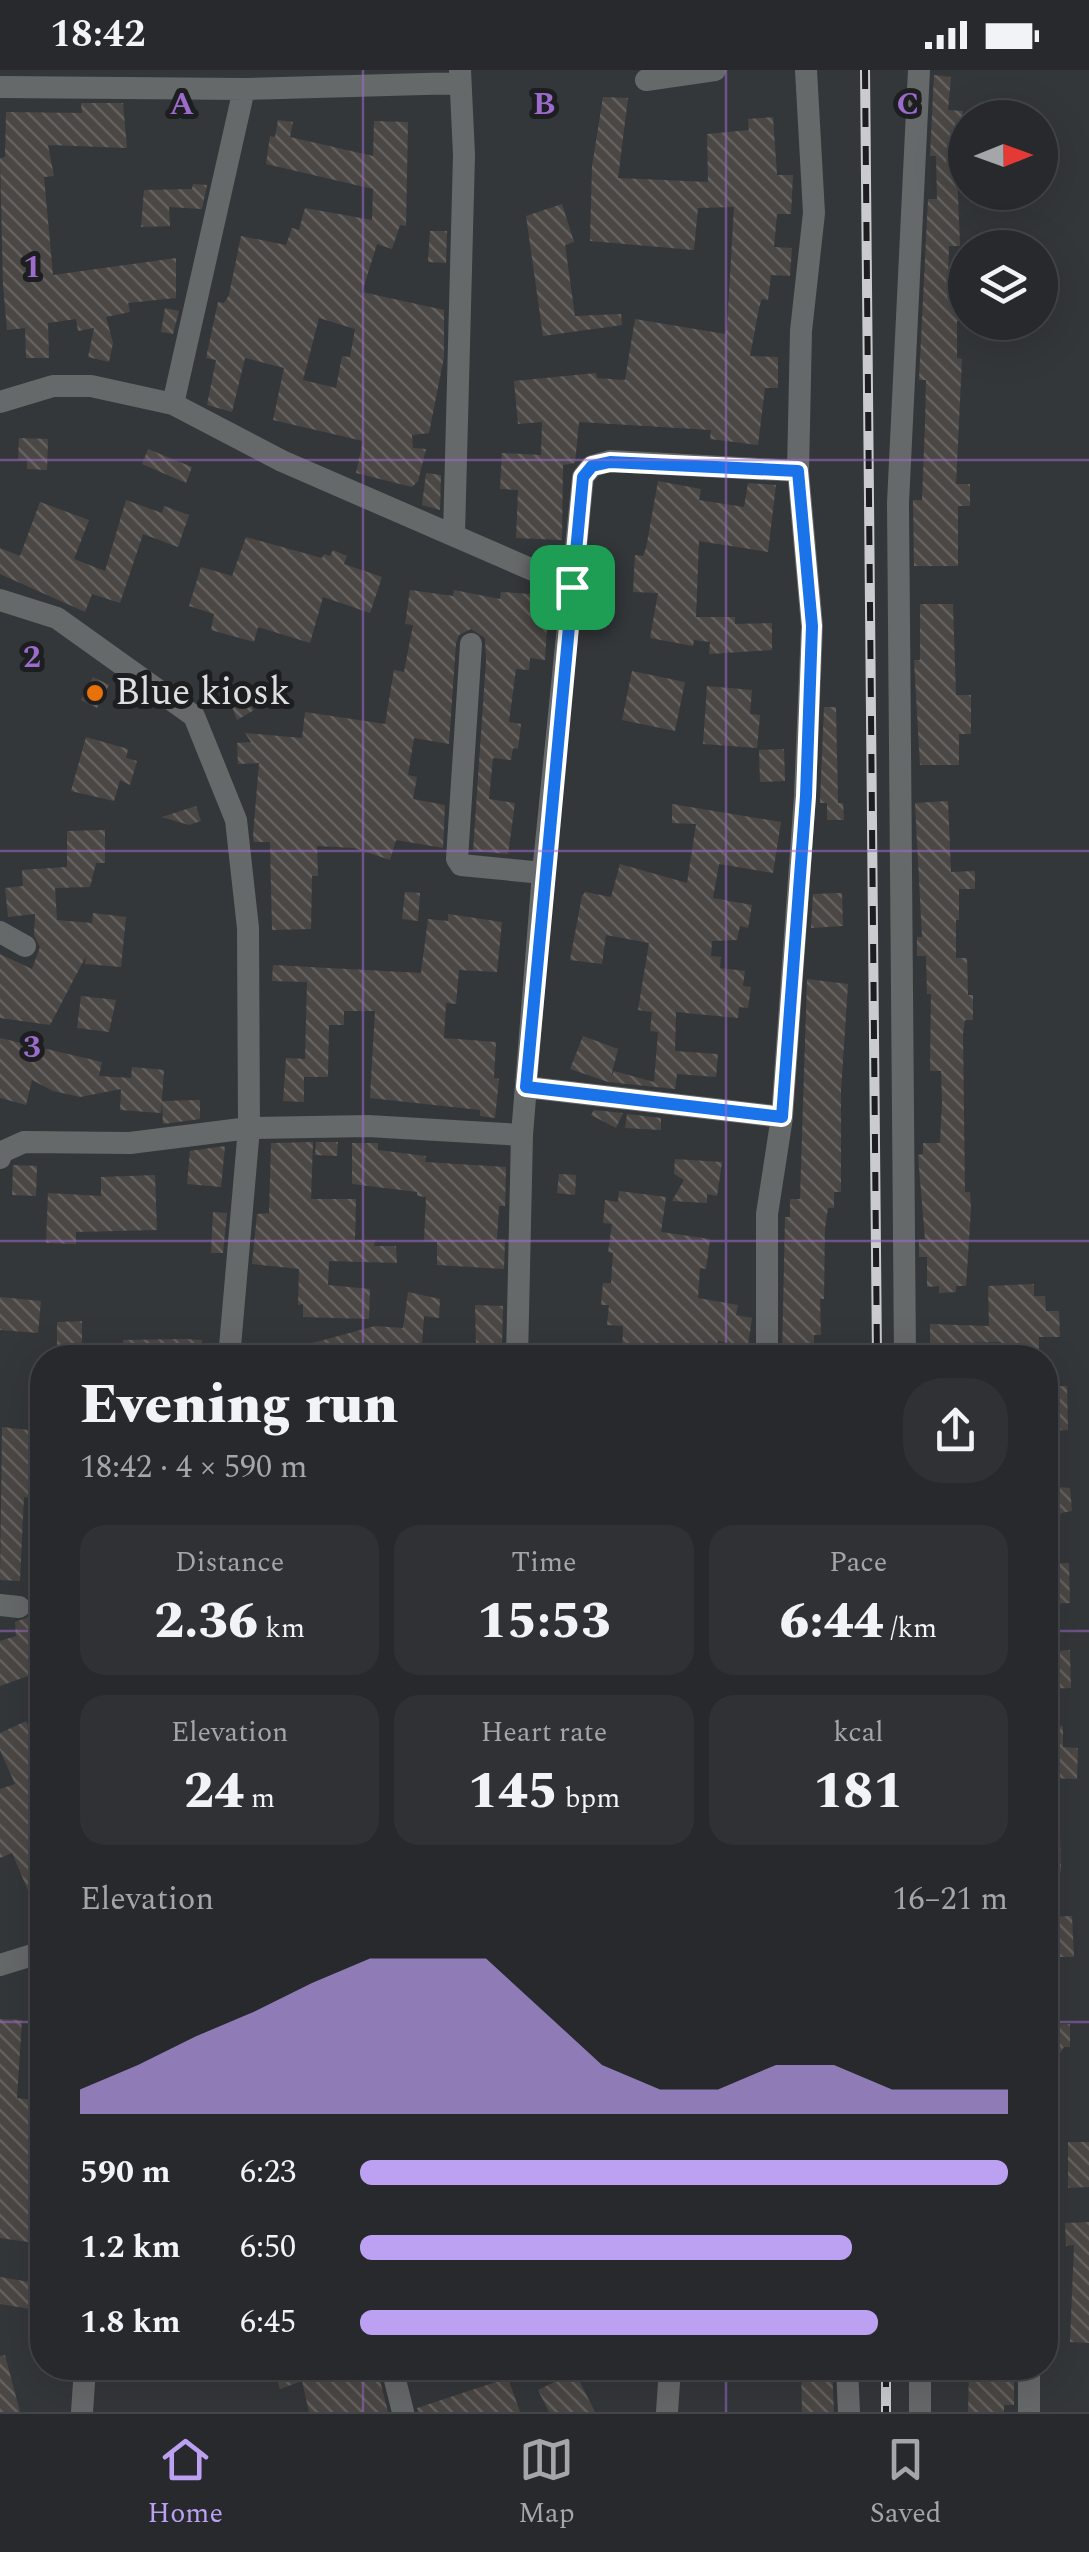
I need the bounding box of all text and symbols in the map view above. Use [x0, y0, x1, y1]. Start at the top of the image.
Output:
text: 18:42 [50, 6, 145, 64]
text: A [170, 80, 195, 129]
text: B [533, 80, 555, 129]
text: C [897, 80, 919, 129]
north arrow [948, 100, 1058, 210]
map controls [948, 100, 1058, 340]
button: layers [948, 230, 1058, 340]
text: 1 [23, 243, 41, 292]
pin [530, 545, 615, 630]
icon: arrive [545, 560, 600, 615]
text: 2 [23, 633, 41, 682]
place label: Blue kiosk [115, 664, 291, 722]
marker: Blue kiosk [84, 682, 106, 704]
text: 3 [23, 1023, 41, 1072]
text: Evening run [80, 1364, 398, 1447]
button: share [903, 1378, 1008, 1483]
text: 18:42 · 4 × 590 m [80, 1443, 308, 1492]
text: Distance [175, 1541, 284, 1584]
text: Time [511, 1541, 577, 1584]
text: Pace [829, 1541, 887, 1584]
text: 2.36 [154, 1584, 258, 1660]
text: 15:53 [477, 1584, 611, 1660]
text: 6:44 [779, 1584, 883, 1660]
text: km [258, 1607, 305, 1650]
text: /km [883, 1607, 937, 1650]
text: Elevation [171, 1711, 288, 1754]
text: Heart rate [481, 1711, 607, 1754]
text: kcal [833, 1711, 883, 1754]
text: 24 [184, 1754, 244, 1830]
text: 145 [468, 1754, 558, 1830]
text: 181 [813, 1754, 903, 1830]
text: m [244, 1777, 275, 1820]
text: bpm [558, 1777, 620, 1820]
text: Elevation [80, 1875, 214, 1924]
text: 16–21 m [892, 1875, 1008, 1924]
text: 590 m [80, 2148, 171, 2197]
text: 6:23 [240, 2148, 296, 2197]
text: 1.2 km [80, 2223, 181, 2272]
text: 6:50 [240, 2223, 296, 2272]
text: 1.8 km [80, 2298, 181, 2347]
text: 6:45 [240, 2298, 296, 2347]
tab: Home [148, 2432, 223, 2535]
tab: Map [518, 2432, 575, 2535]
tab: Saved [870, 2432, 941, 2535]

